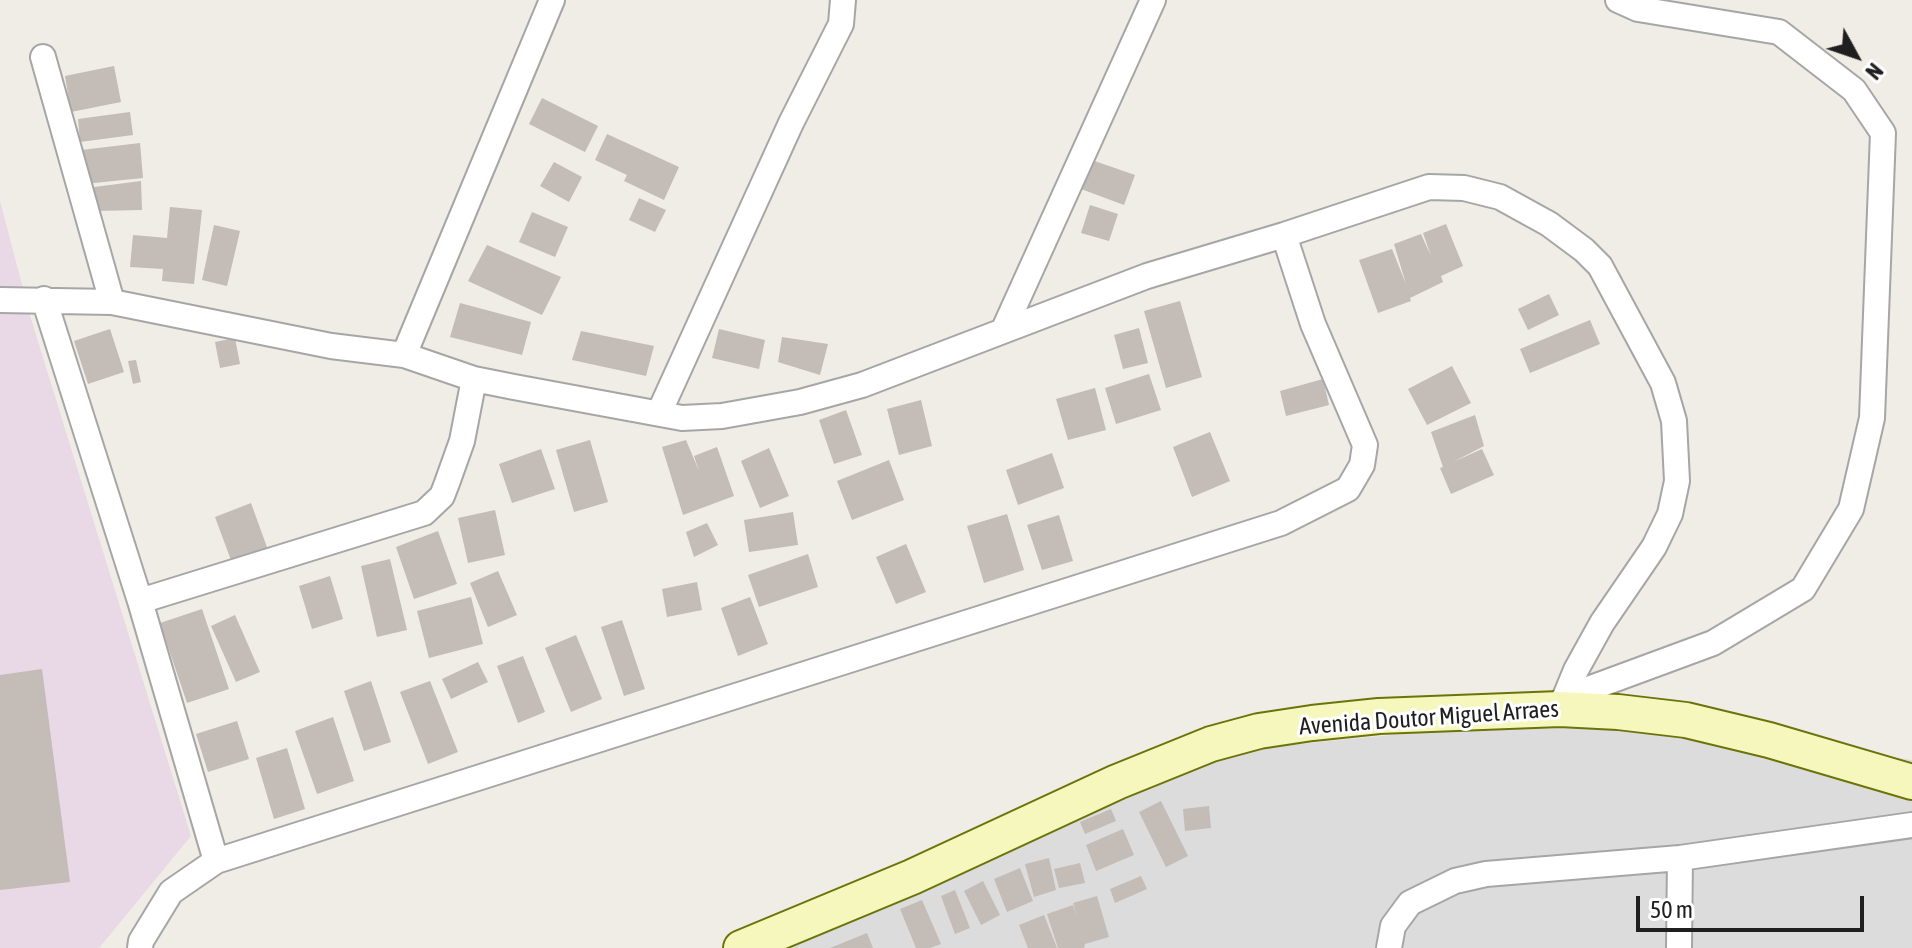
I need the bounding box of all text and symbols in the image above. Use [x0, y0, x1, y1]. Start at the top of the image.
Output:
north arrow [1816, 16, 1896, 96]
text: N [1860, 58, 1889, 85]
street label: Avenida Doutor Miguel Arraes [1298, 695, 1560, 741]
scale bar [1640, 880, 1868, 930]
text: 50 m [1650, 896, 1693, 923]

